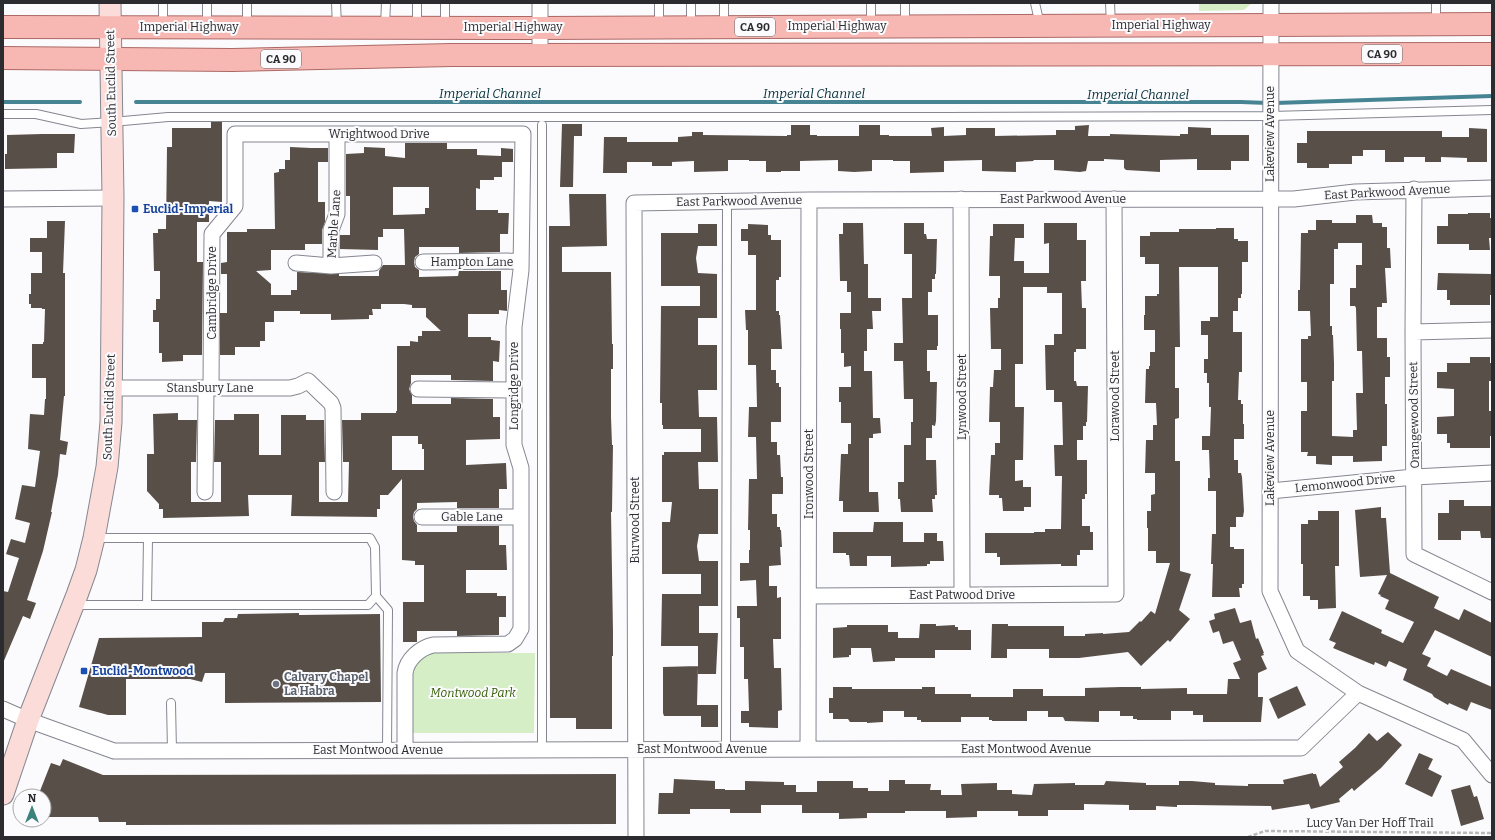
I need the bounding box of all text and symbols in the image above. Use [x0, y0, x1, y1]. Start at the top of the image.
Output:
road number: CA 90 [735, 18, 775, 36]
street label: Imperial Highway [1111, 18, 1211, 32]
street label: Imperial Highway [787, 19, 887, 33]
street label: Imperial Highway [139, 20, 239, 34]
street label: Imperial Highway [463, 20, 563, 34]
street label: South Euclid Street [103, 29, 119, 136]
road number: CA 90 [1362, 45, 1402, 63]
road number: CA 90 [261, 50, 301, 68]
water label: Imperial Channel [439, 86, 542, 101]
water label: Imperial Channel [763, 86, 866, 101]
street label: Lakeview Avenue [1263, 86, 1277, 182]
water label: Imperial Channel [1087, 87, 1190, 102]
street label: Wrightwood Drive [329, 127, 429, 141]
street label: East Parkwood Avenue [1324, 182, 1450, 202]
street label: Marble Lane [325, 189, 343, 259]
street label: East Parkwood Avenue [1000, 192, 1126, 206]
street label: East Parkwood Avenue [676, 193, 802, 209]
place label: Euclid-Imperial [143, 202, 234, 216]
marker: Euclid-Imperial [130, 204, 140, 214]
street label: Cambridge Drive [205, 246, 219, 340]
street label: Hampton Lane [431, 255, 513, 269]
street label: Longridge Drive [507, 342, 521, 430]
street label: Lorawood Street [1108, 350, 1122, 442]
street label: South Euclid Street [100, 353, 118, 460]
street label: Lynwood Street [955, 353, 969, 440]
street label: Orangewood Street [1406, 361, 1422, 469]
street label: Stansbury Lane [167, 381, 253, 395]
street label: Lakeview Avenue [1263, 410, 1277, 506]
street label: Ironwood Street [802, 428, 816, 519]
street label: Lemonwood Drive [1294, 471, 1396, 495]
street label: Burwood Street [628, 476, 642, 563]
street label: Gable Lane [441, 510, 503, 524]
street label: East Patwood Drive [909, 588, 1015, 602]
place label: Euclid-Montwood [92, 664, 194, 678]
marker: Euclid-Montwood [79, 666, 89, 676]
place label: Calvary Chapel La Habra [284, 670, 369, 698]
marker: Calvary Chapel La Habra [271, 679, 281, 689]
park label: Montwood Park [430, 686, 516, 700]
street label: East Montwood Avenue [637, 742, 767, 756]
street label: East Montwood Avenue [961, 742, 1091, 756]
street label: East Montwood Avenue [313, 743, 443, 757]
north arrow [12, 788, 52, 828]
text: N [28, 792, 37, 805]
street label: Lucy Van Der Hoff Trail [1306, 816, 1434, 830]

